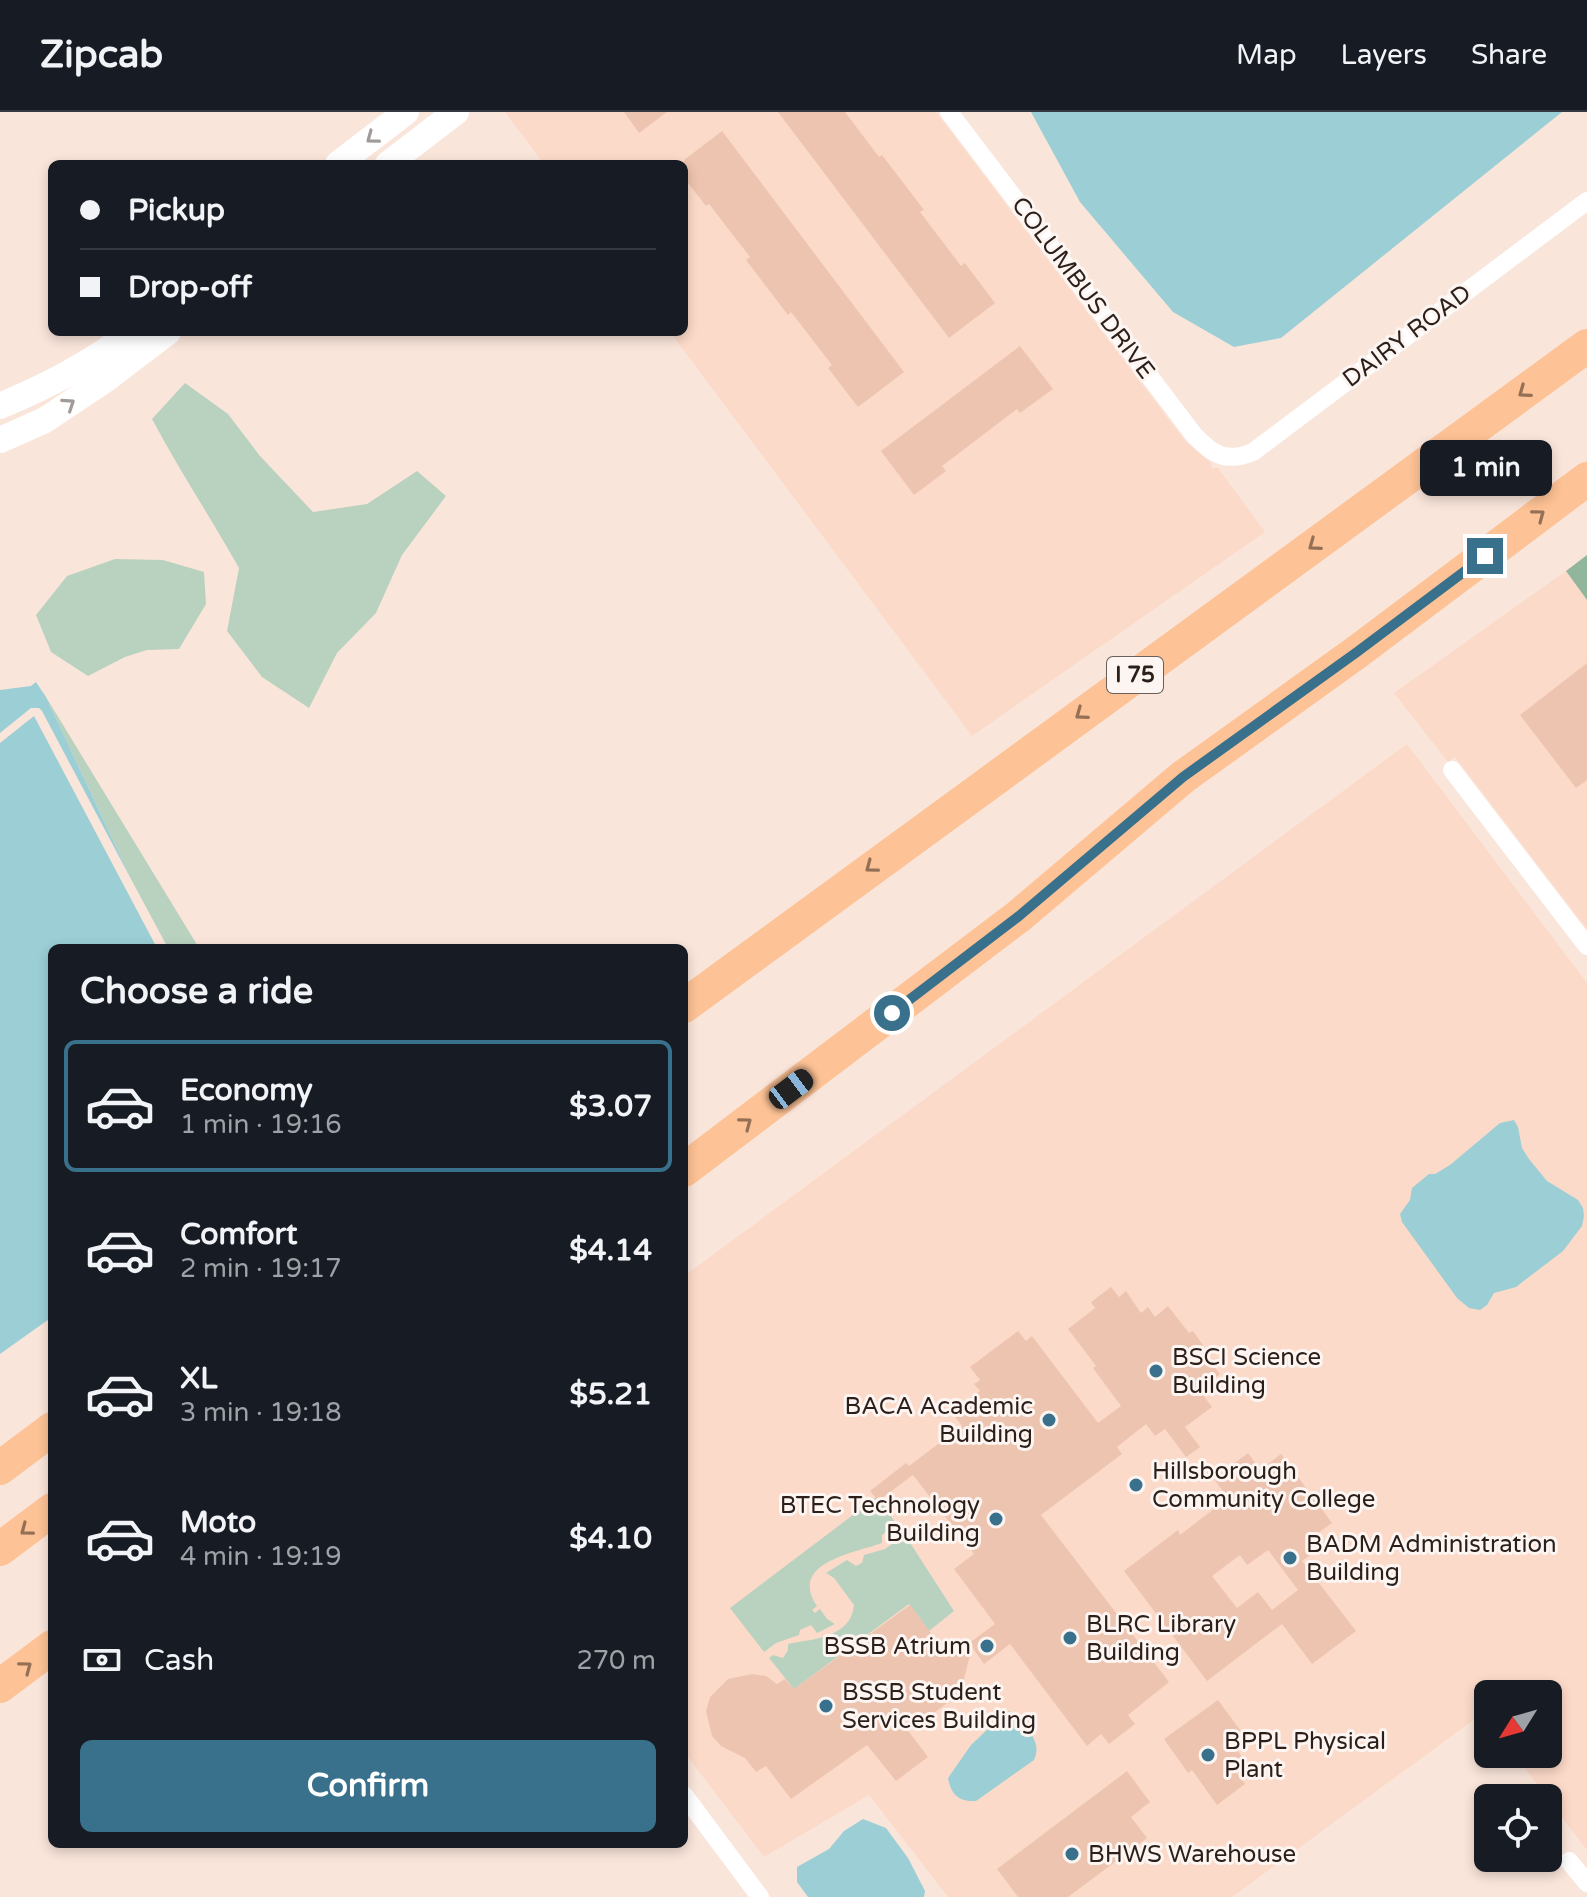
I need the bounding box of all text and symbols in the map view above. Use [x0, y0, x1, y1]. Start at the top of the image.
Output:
text: Zipcab [40, 32, 163, 78]
text: Map [1236, 38, 1297, 72]
text: Layers [1341, 38, 1427, 72]
text: Share [1471, 38, 1547, 72]
one-way arrow [366, 128, 381, 143]
street label: COLUMBUS DRIVE [1005, 191, 1161, 385]
text: Pickup [128, 192, 225, 229]
text: Drop-off [128, 269, 252, 306]
street label: DAIRY ROAD [1337, 278, 1477, 394]
one-way arrow [1518, 382, 1533, 396]
one-way arrow [60, 399, 74, 414]
callout: 1 min [1419, 440, 1551, 496]
text: 1 min [1451, 452, 1521, 483]
one-way arrow [1530, 511, 1545, 525]
one-way arrow [1308, 535, 1322, 549]
route end [1467, 538, 1503, 574]
road number: I 75 [1107, 657, 1163, 693]
one-way arrow [1075, 704, 1089, 719]
one-way arrow [865, 857, 879, 872]
text: Choose a ride [80, 970, 313, 1013]
route start [874, 995, 910, 1031]
car [765, 1065, 817, 1113]
icon: car [84, 1070, 156, 1142]
text: Economy [180, 1072, 313, 1109]
text: $3.07 [569, 1088, 652, 1125]
text: 1 min · 19:16 [180, 1109, 342, 1140]
one-way arrow [737, 1119, 752, 1133]
icon: car [84, 1214, 156, 1286]
text: Comfort [180, 1216, 298, 1253]
text: $4.14 [569, 1232, 652, 1269]
text: 2 min · 19:17 [180, 1253, 342, 1284]
place label: BSCI Science Building [1172, 1343, 1321, 1400]
icon: car [84, 1358, 156, 1430]
text: XL [180, 1360, 217, 1397]
marker: BSCI Science Building [1147, 1362, 1165, 1380]
text: $5.21 [570, 1376, 652, 1413]
place label: BACA Academic Building [845, 1392, 1033, 1449]
text: 3 min · 19:18 [180, 1397, 342, 1428]
marker: BACA Academic Building [1040, 1411, 1058, 1429]
place label: Hillsborough Community College [1152, 1457, 1375, 1514]
marker: Hillsborough Community College [1127, 1476, 1145, 1494]
place label: BTEC Technology Building [780, 1491, 980, 1548]
icon: car [84, 1502, 156, 1574]
text: Moto [180, 1504, 256, 1541]
marker: BTEC Technology Building [987, 1510, 1005, 1528]
one-way arrow [20, 1520, 35, 1534]
text: $4.10 [569, 1520, 652, 1557]
place label: BADM Administration Building [1306, 1530, 1557, 1587]
text: 4 min · 19:19 [180, 1541, 342, 1572]
marker: BADM Administration Building [1281, 1549, 1299, 1567]
place label: BLRC Library Building [1086, 1610, 1236, 1667]
marker: BLRC Library Building [1061, 1629, 1079, 1647]
place label: BSSB Atrium [824, 1632, 971, 1661]
marker: BSSB Atrium [978, 1637, 996, 1655]
icon: cash [80, 1638, 124, 1682]
text: Cash [144, 1642, 214, 1679]
text: 270 m [576, 1645, 656, 1676]
one-way arrow [17, 1662, 32, 1676]
place label: BSSB Student Services Building [842, 1678, 1036, 1735]
north arrow [1474, 1680, 1562, 1768]
map controls [1474, 1680, 1562, 1872]
marker: BSSB Student Services Building [817, 1697, 835, 1715]
place label: BPPL Physical Plant [1224, 1727, 1386, 1784]
button: Confirm [80, 1740, 656, 1832]
marker: BPPL Physical Plant [1199, 1746, 1217, 1764]
button: locate [1474, 1784, 1562, 1872]
place label: BHWS Warehouse [1088, 1840, 1296, 1869]
marker: BHWS Warehouse [1063, 1845, 1081, 1863]

